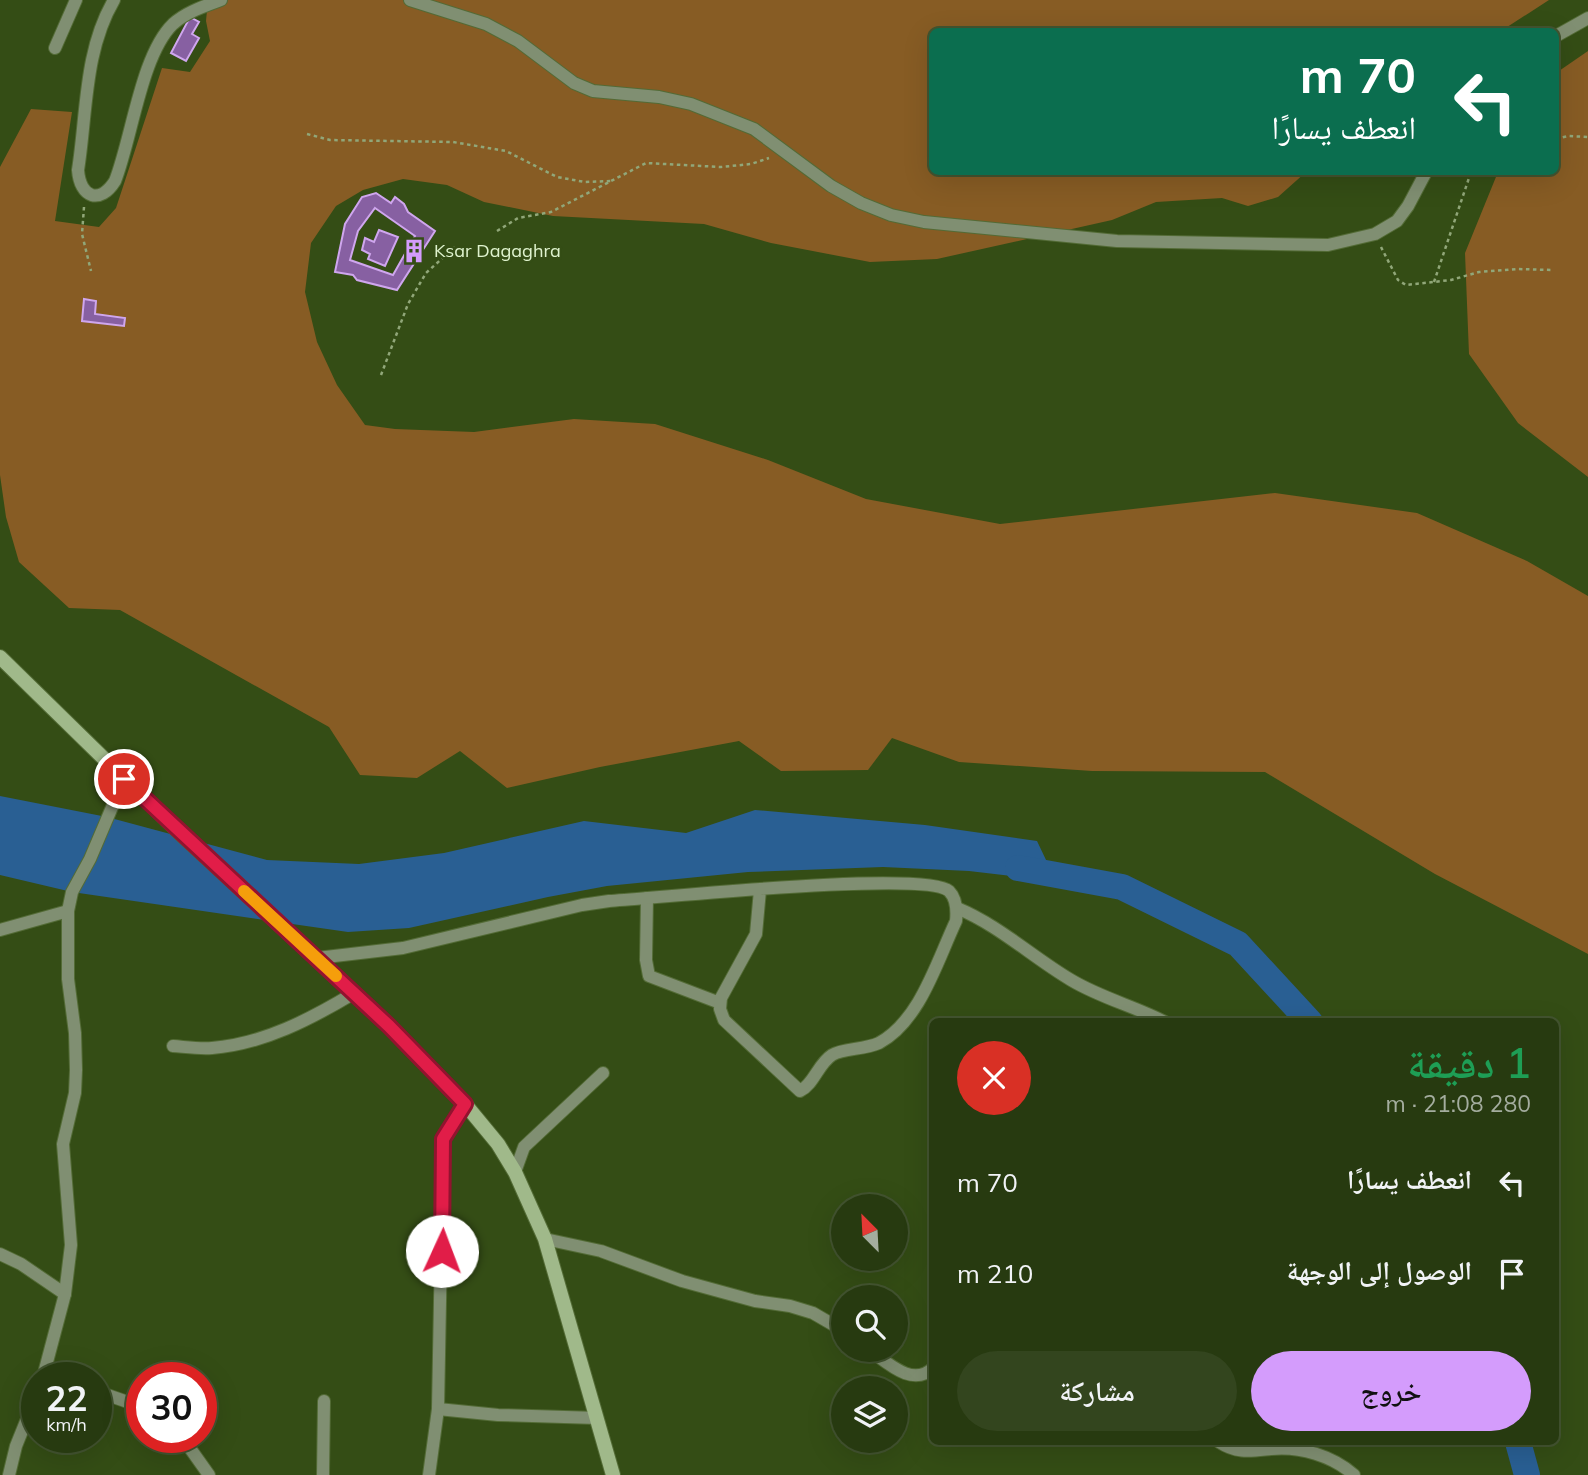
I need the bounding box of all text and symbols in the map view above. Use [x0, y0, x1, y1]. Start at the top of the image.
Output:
text: 70 m [1300, 44, 1416, 105]
icon: left [1440, 56, 1531, 147]
text: انعطف يسارًا [1271, 107, 1416, 147]
building icon: Ksar Dagaghra [400, 237, 428, 265]
place label: Ksar Dagaghra [434, 239, 561, 262]
pin [94, 749, 154, 809]
icon: arrive [105, 760, 143, 798]
text: 1 دقيقة [1407, 1036, 1531, 1089]
button: close [957, 1041, 1031, 1115]
text: 280 m · 21:08 [1386, 1089, 1531, 1118]
text: انعطف يسارًا [1347, 1163, 1472, 1196]
icon: left [1493, 1164, 1531, 1202]
text: 70 m [957, 1166, 1018, 1199]
north arrow [831, 1194, 908, 1270]
map controls [831, 1194, 908, 1453]
position arrow [405, 1214, 479, 1288]
text: الوصول إلى الوجهة [1287, 1254, 1472, 1287]
icon: arrive [1493, 1255, 1531, 1293]
text: 210 m [957, 1257, 1033, 1290]
button: search [831, 1285, 908, 1362]
button: مشاركة [957, 1351, 1237, 1431]
button: خروج [1251, 1351, 1531, 1431]
speed limit sign: 30 [126, 1362, 217, 1453]
text: 22 [45, 1376, 88, 1420]
button: layers [831, 1376, 908, 1453]
text: km/h [46, 1413, 87, 1436]

